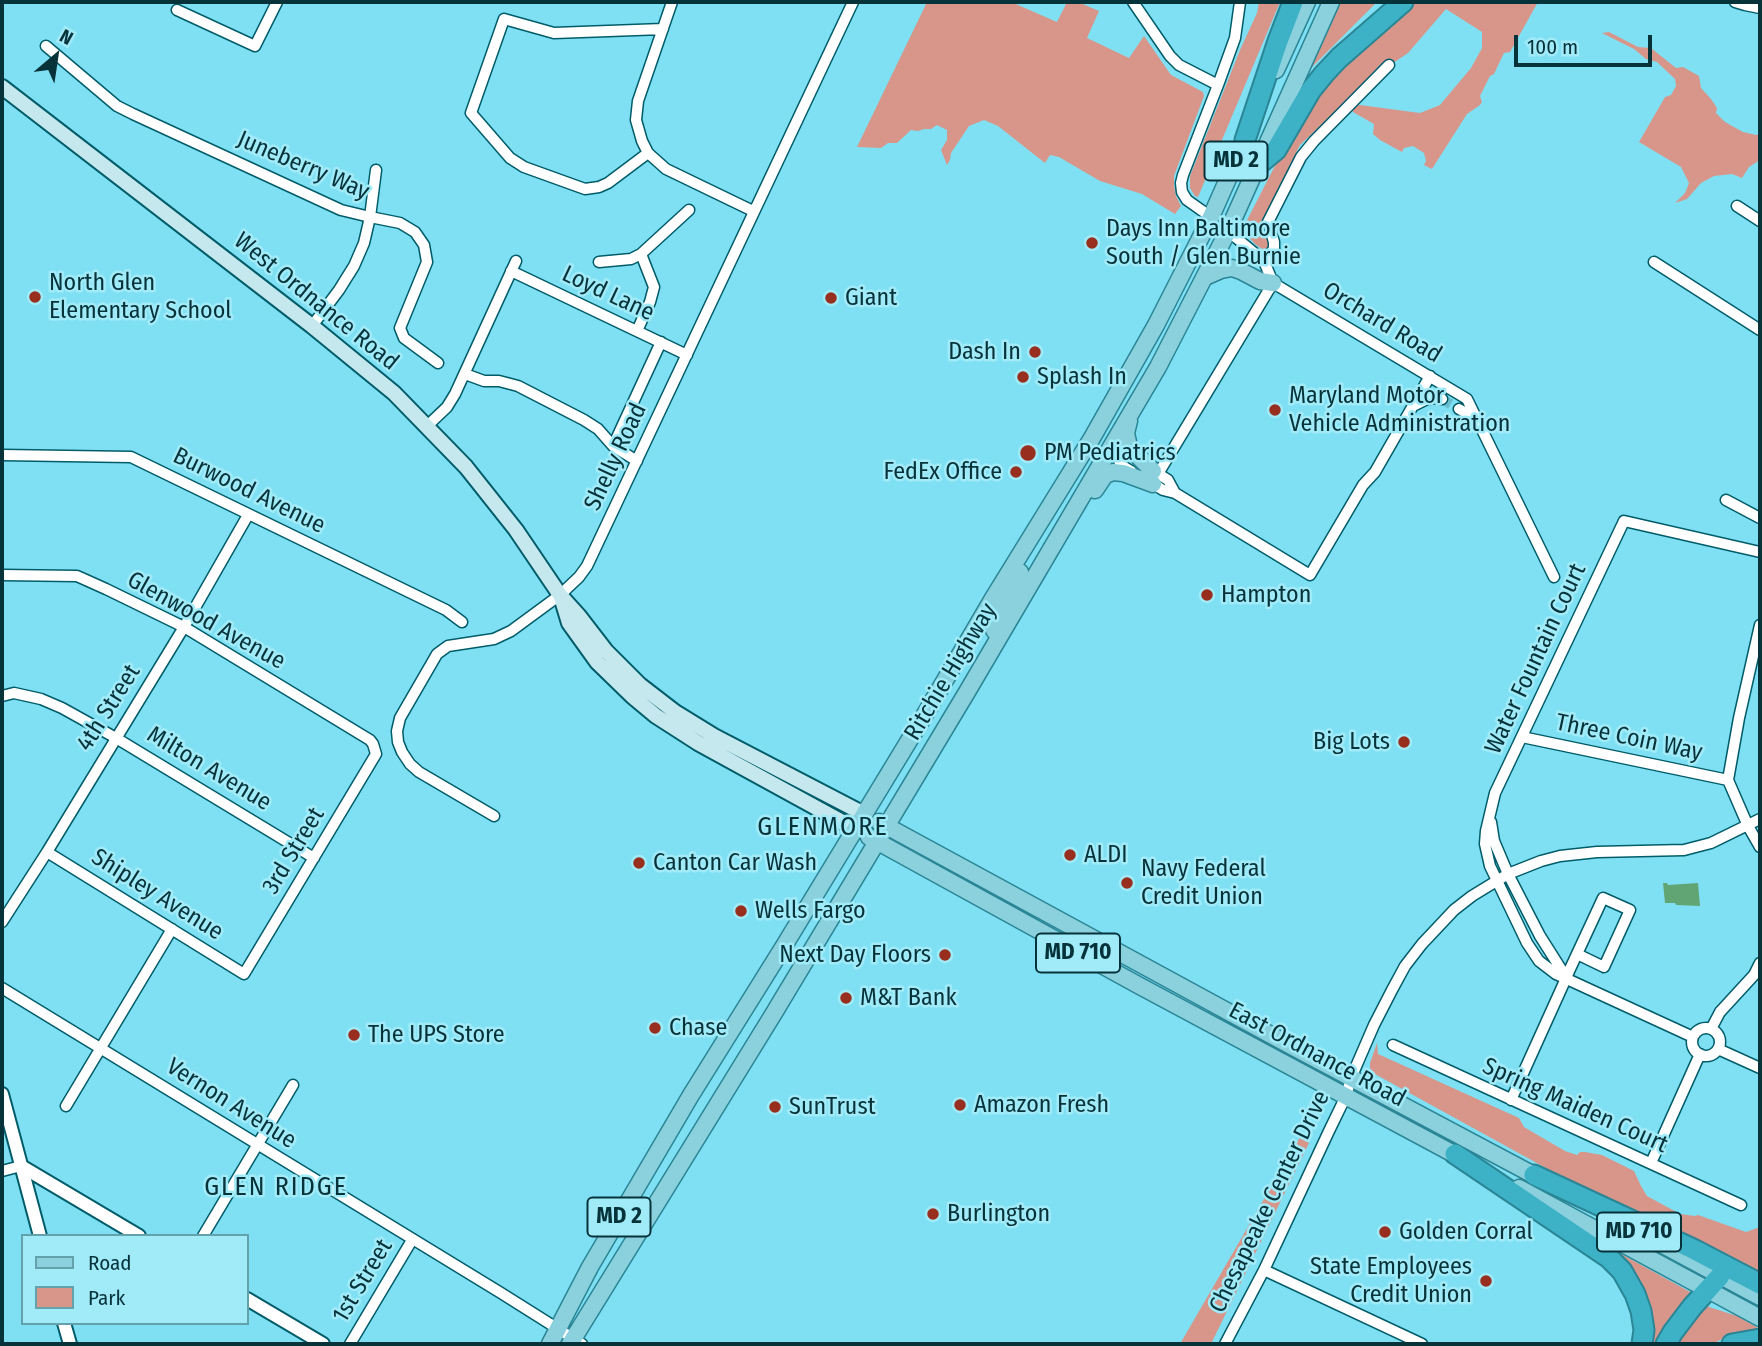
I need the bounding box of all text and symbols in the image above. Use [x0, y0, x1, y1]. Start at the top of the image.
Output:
north arrow [21, 21, 91, 91]
scale bar [1517, 21, 1655, 65]
text: N [56, 24, 77, 50]
text: 100 m [1527, 34, 1578, 60]
street label: Juneberry Way [233, 125, 373, 207]
road number: MD 2 [1204, 142, 1268, 180]
place label: Days Inn Baltimore South / Glen Burnie [1106, 215, 1301, 271]
street label: West Ordnance Road [228, 227, 404, 377]
marker: Days Inn Baltimore South / Glen Burnie [1084, 235, 1100, 251]
street label: Loyd Lane [557, 260, 659, 328]
place label: North Glen Elementary School [49, 269, 232, 325]
street label: Orchard Road [1317, 276, 1447, 370]
place label: Giant [845, 284, 897, 312]
marker: North Glen Elementary School [27, 289, 43, 305]
marker: Giant [823, 290, 839, 306]
place label: Dash In [948, 338, 1021, 366]
marker: Dash In [1027, 344, 1043, 360]
place label: Splash In [1037, 363, 1127, 391]
marker: Splash In [1015, 369, 1031, 385]
place label: Maryland Motor Vehicle Administration [1289, 382, 1510, 438]
street label: Shelly Road [579, 399, 653, 515]
marker: Maryland Motor Vehicle Administration [1267, 402, 1283, 418]
place label: PM Pediatrics [1044, 439, 1176, 467]
street label: Burwood Avenue [168, 442, 330, 540]
marker: PM Pediatrics [1018, 443, 1038, 463]
place label: FedEx Office [884, 458, 1002, 486]
marker: FedEx Office [1008, 464, 1024, 480]
street label: Water Fountain Court [1479, 559, 1593, 759]
street label: Glenwood Avenue [122, 566, 290, 676]
place label: Hampton [1221, 581, 1311, 609]
marker: Hampton [1199, 587, 1215, 603]
street label: Ritchie Highway [899, 598, 1003, 746]
street label: 4th Street [71, 659, 147, 757]
street label: Three Coin Way [1553, 708, 1705, 768]
street label: Milton Avenue [142, 721, 276, 817]
place label: Big Lots [1313, 728, 1390, 756]
marker: Big Lots [1396, 734, 1412, 750]
street label: 3rd Street [257, 802, 331, 900]
district label: GLENMORE [758, 812, 888, 844]
place label: ALDI [1084, 841, 1127, 869]
street label: Shipley Avenue [86, 843, 228, 947]
marker: ALDI [1062, 847, 1078, 863]
place label: Canton Car Wash [653, 849, 817, 877]
marker: Canton Car Wash [631, 855, 647, 871]
place label: Navy Federal Credit Union [1141, 855, 1266, 911]
marker: Navy Federal Credit Union [1119, 875, 1135, 891]
place label: Wells Fargo [755, 897, 866, 925]
marker: Wells Fargo [733, 903, 749, 919]
road number: MD 710 [1036, 934, 1120, 972]
place label: Next Day Floors [779, 941, 931, 969]
marker: Next Day Floors [937, 947, 953, 963]
place label: M&T Bank [860, 984, 957, 1012]
marker: M&T Bank [838, 990, 854, 1006]
street label: East Ordnance Road [1224, 996, 1410, 1114]
place label: Chase [669, 1014, 727, 1042]
marker: Chase [647, 1020, 663, 1036]
place label: The UPS Store [368, 1021, 505, 1049]
marker: The UPS Store [346, 1027, 362, 1043]
street label: Spring Maiden Court [1478, 1052, 1672, 1160]
street label: Vernon Avenue [161, 1053, 301, 1155]
street label: Chesapeake Center Drive [1204, 1086, 1336, 1318]
place label: Amazon Fresh [974, 1091, 1109, 1119]
place label: SunTrust [789, 1093, 876, 1121]
marker: Amazon Fresh [952, 1097, 968, 1113]
marker: SunTrust [767, 1099, 783, 1115]
district label: GLEN RIDGE [205, 1172, 347, 1204]
road number: MD 2 [588, 1198, 650, 1236]
place label: Burlington [947, 1200, 1050, 1228]
marker: Burlington [925, 1206, 941, 1222]
road number: MD 710 [1597, 1212, 1681, 1252]
place label: Golden Corral [1399, 1218, 1533, 1246]
marker: Golden Corral [1377, 1224, 1393, 1240]
legend [21, 1234, 248, 1325]
street label: 1st Street [327, 1234, 399, 1328]
text: Road [88, 1250, 132, 1276]
place label: State Employees Credit Union [1310, 1253, 1472, 1309]
marker: State Employees Credit Union [1478, 1273, 1494, 1289]
text: Park [88, 1285, 125, 1311]

